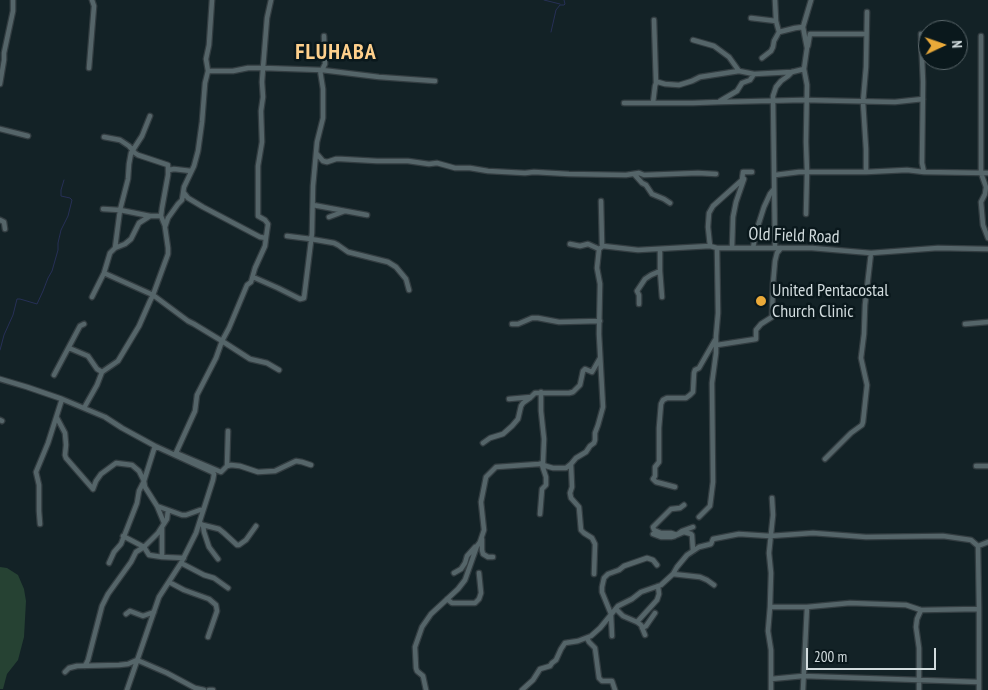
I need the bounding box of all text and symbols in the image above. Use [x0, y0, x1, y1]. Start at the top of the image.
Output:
north arrow [918, 20, 968, 70]
district label: FLUHABA [294, 40, 378, 66]
text: N [948, 40, 966, 49]
street label: Old Field Road [748, 224, 840, 248]
place label: United Pentacostal Church Clinic [772, 280, 888, 322]
marker: United Pentacostal Church Clinic [754, 294, 768, 308]
scale bar [808, 638, 938, 670]
text: 200 m [814, 647, 847, 666]

